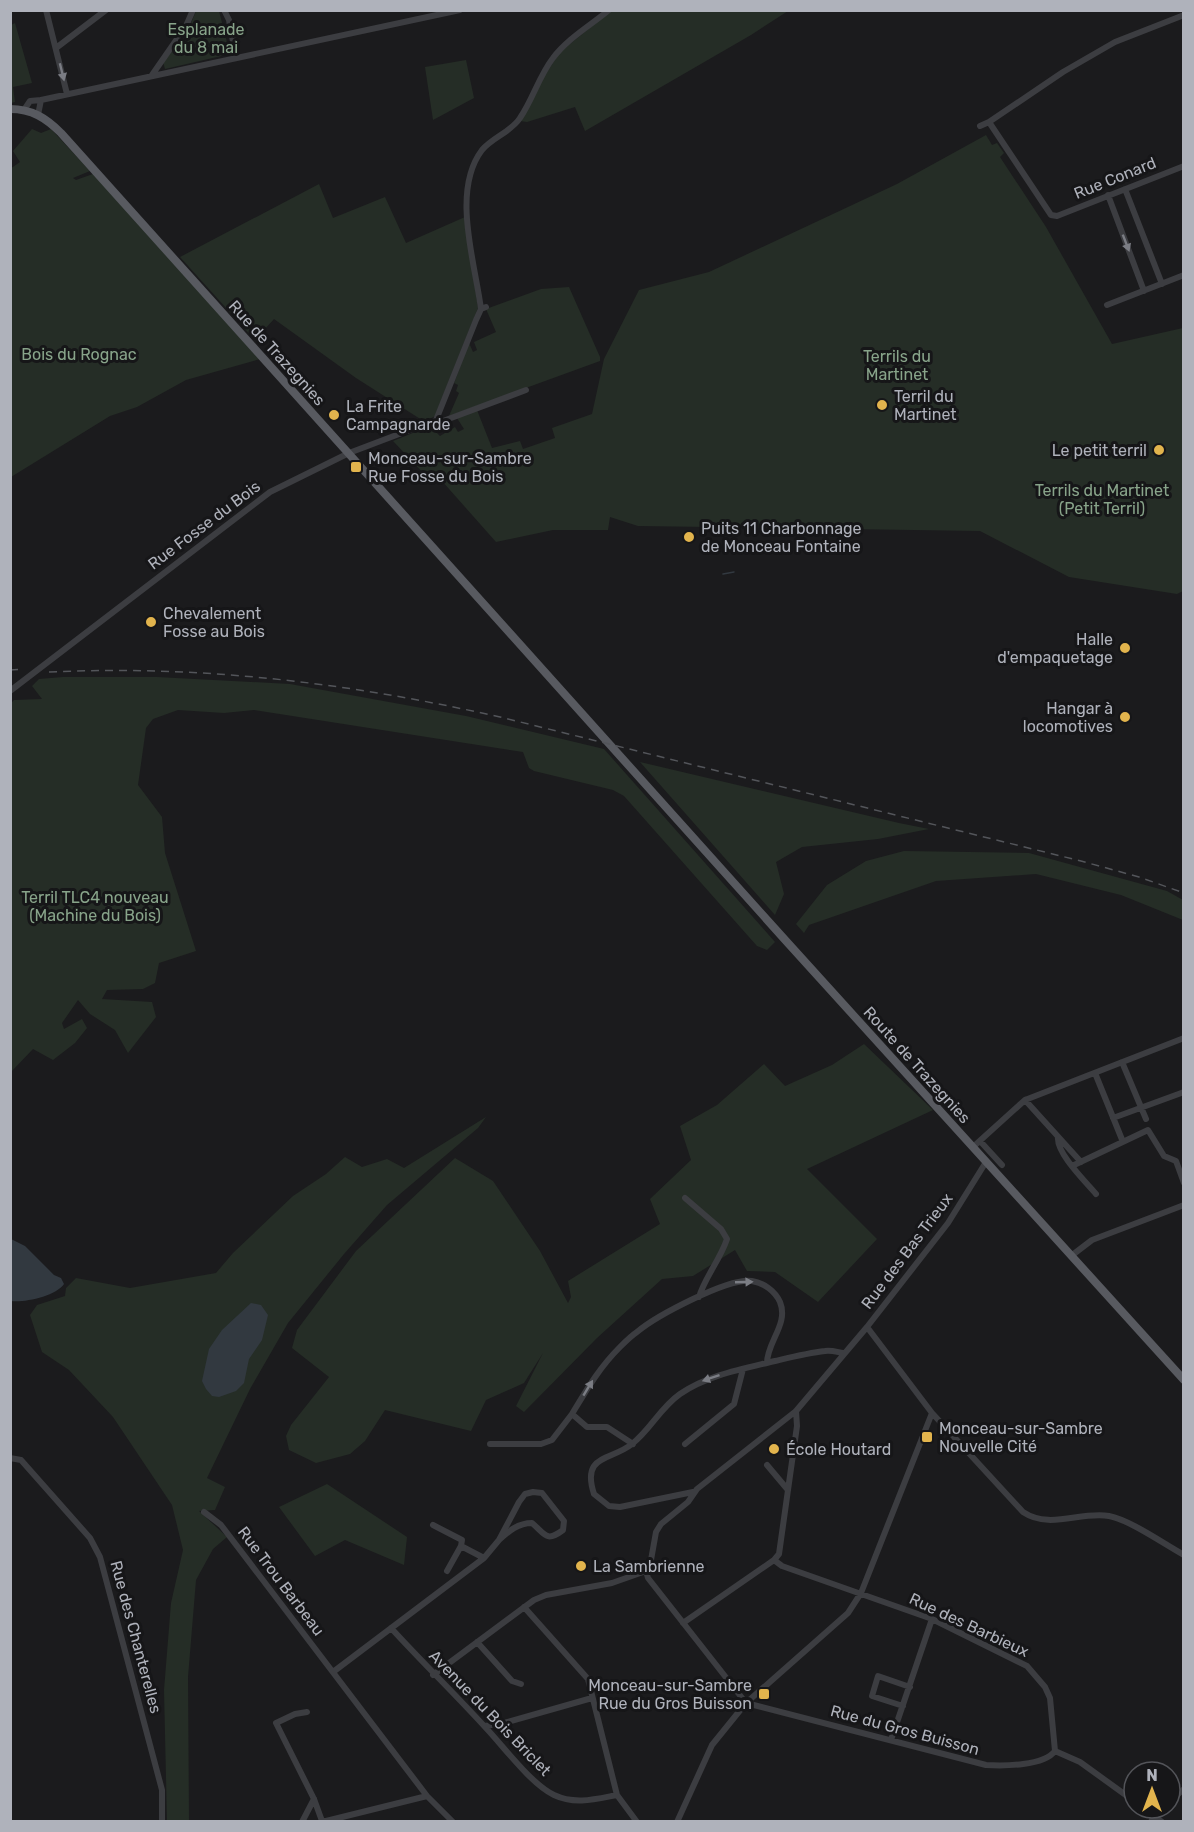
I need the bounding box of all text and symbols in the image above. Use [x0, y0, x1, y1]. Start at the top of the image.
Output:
park label: Esplanade du 8 mai [167, 20, 245, 57]
one-way arrow [58, 63, 68, 82]
street label: Rue Conard [1071, 153, 1159, 203]
one-way arrow [1122, 234, 1132, 252]
street label: Rue de Trazegnies [225, 296, 329, 410]
park label: Bois du Rognac [21, 345, 137, 364]
park label: Terrils du Martinet [863, 347, 931, 384]
place label: Terril du Martinet [894, 387, 957, 424]
place label: La Frite Campagnarde [346, 397, 451, 434]
marker: Terril du Martinet [875, 398, 889, 412]
marker: La Frite Campagnarde [327, 408, 341, 422]
place label: Le petit terril [1052, 441, 1147, 460]
marker: Le petit terril [1152, 443, 1166, 457]
place label: Monceau-sur-Sambre Rue Fosse du Bois [368, 449, 532, 486]
marker: Monceau-sur-Sambre Rue Fosse du Bois [349, 460, 363, 474]
street label: Rue Fosse du Bois [144, 477, 264, 573]
park label: Terrils du Martinet (Petit Terril) [1035, 481, 1169, 518]
place label: Puits 11 Charbonnage de Monceau Fontaine [701, 519, 862, 556]
marker: Puits 11 Charbonnage de Monceau Fontaine [682, 530, 696, 544]
place label: Chevalement Fosse au Bois [163, 604, 265, 641]
marker: Chevalement Fosse au Bois [144, 615, 158, 629]
place label: Halle d'empaquetage [997, 630, 1113, 667]
marker: Halle d'empaquetage [1118, 641, 1132, 655]
place label: Hangar à locomotives [1023, 699, 1113, 736]
marker: Hangar à locomotives [1118, 710, 1132, 724]
park label: Terril TLC4 nouveau (Machine du Bois) [21, 888, 169, 925]
street label: Route de Trazegnies [860, 1003, 974, 1127]
street label: Rue des Bas Trieux [857, 1189, 957, 1313]
one-way arrow [735, 1277, 754, 1287]
one-way arrow [702, 1374, 720, 1384]
one-way arrow [582, 1380, 593, 1396]
place label: Monceau-sur-Sambre Nouvelle Cité [939, 1419, 1103, 1456]
marker: Monceau-sur-Sambre Nouvelle Cité [920, 1430, 934, 1444]
place label: École Houtard [786, 1440, 891, 1459]
marker: École Houtard [767, 1442, 781, 1456]
street label: Rue Trou Barbeau [234, 1523, 328, 1639]
place label: La Sambrienne [593, 1557, 705, 1576]
street label: Rue des Chanterelles [106, 1559, 166, 1715]
marker: La Sambrienne [574, 1559, 588, 1573]
street label: Rue des Barbieux [906, 1589, 1032, 1661]
street label: Avenue du Bois Briclet [425, 1646, 555, 1780]
place label: Monceau-sur-Sambre Rue du Gros Buisson [588, 1676, 752, 1713]
marker: Monceau-sur-Sambre Rue du Gros Buisson [757, 1687, 771, 1701]
street label: Rue du Gros Buisson [828, 1701, 982, 1759]
north arrow [1122, 1760, 1182, 1820]
text: N [1146, 1766, 1158, 1785]

